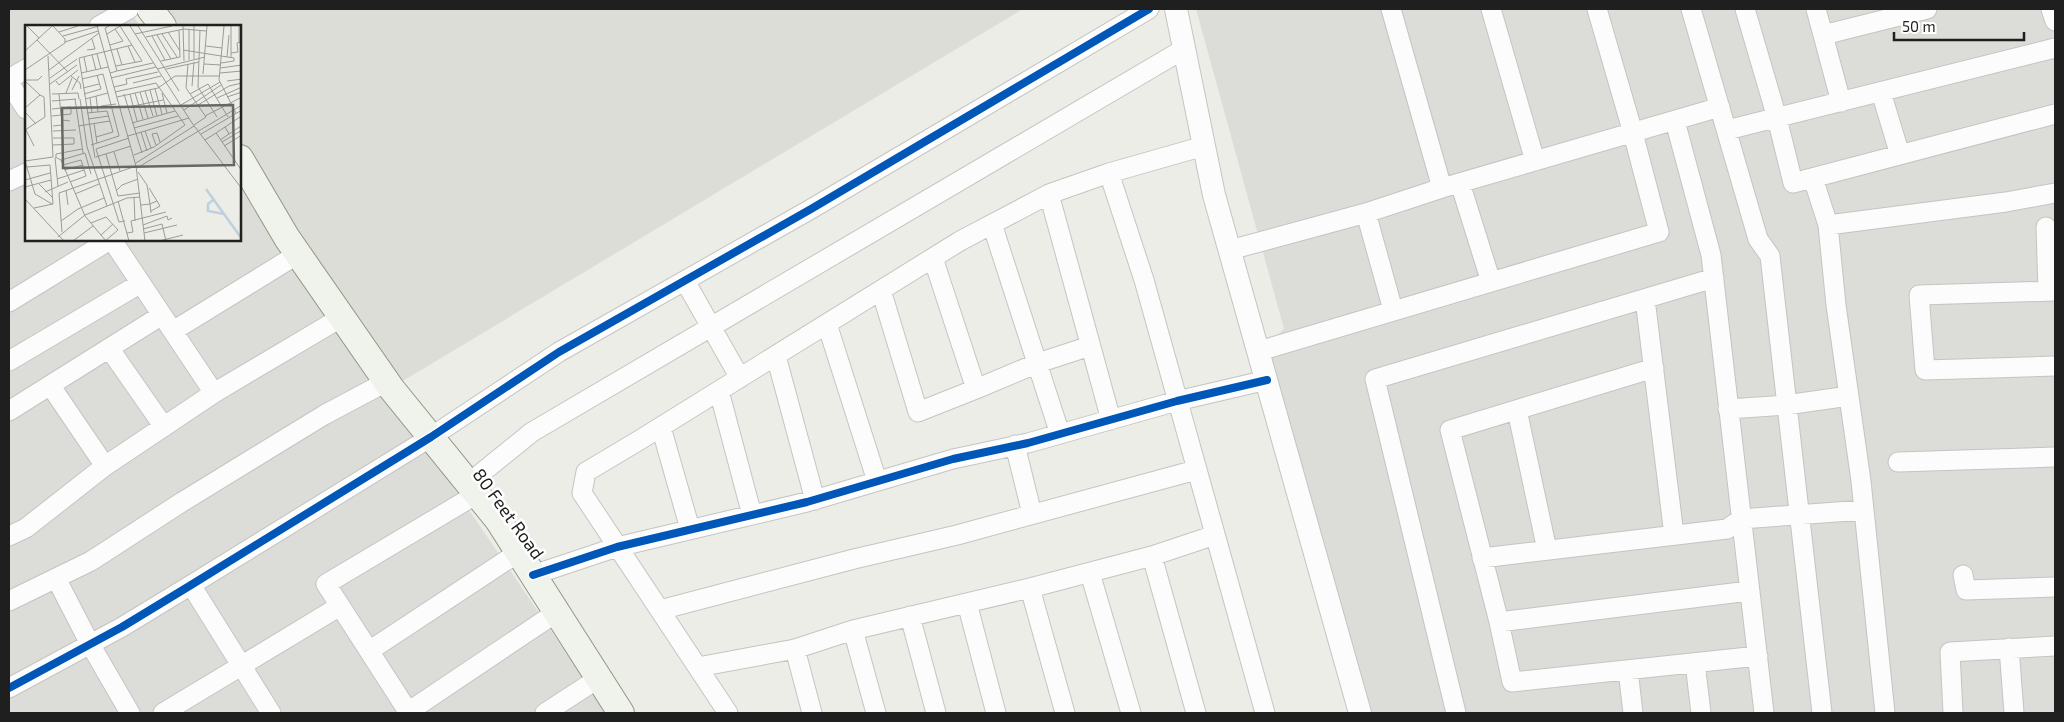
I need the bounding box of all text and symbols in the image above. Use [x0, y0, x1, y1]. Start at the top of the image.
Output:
scale bar [1894, 10, 2024, 42]
text: 50 m [1902, 17, 1936, 35]
inset map [25, 25, 241, 241]
street label: 80 Feet Road [469, 464, 549, 563]

